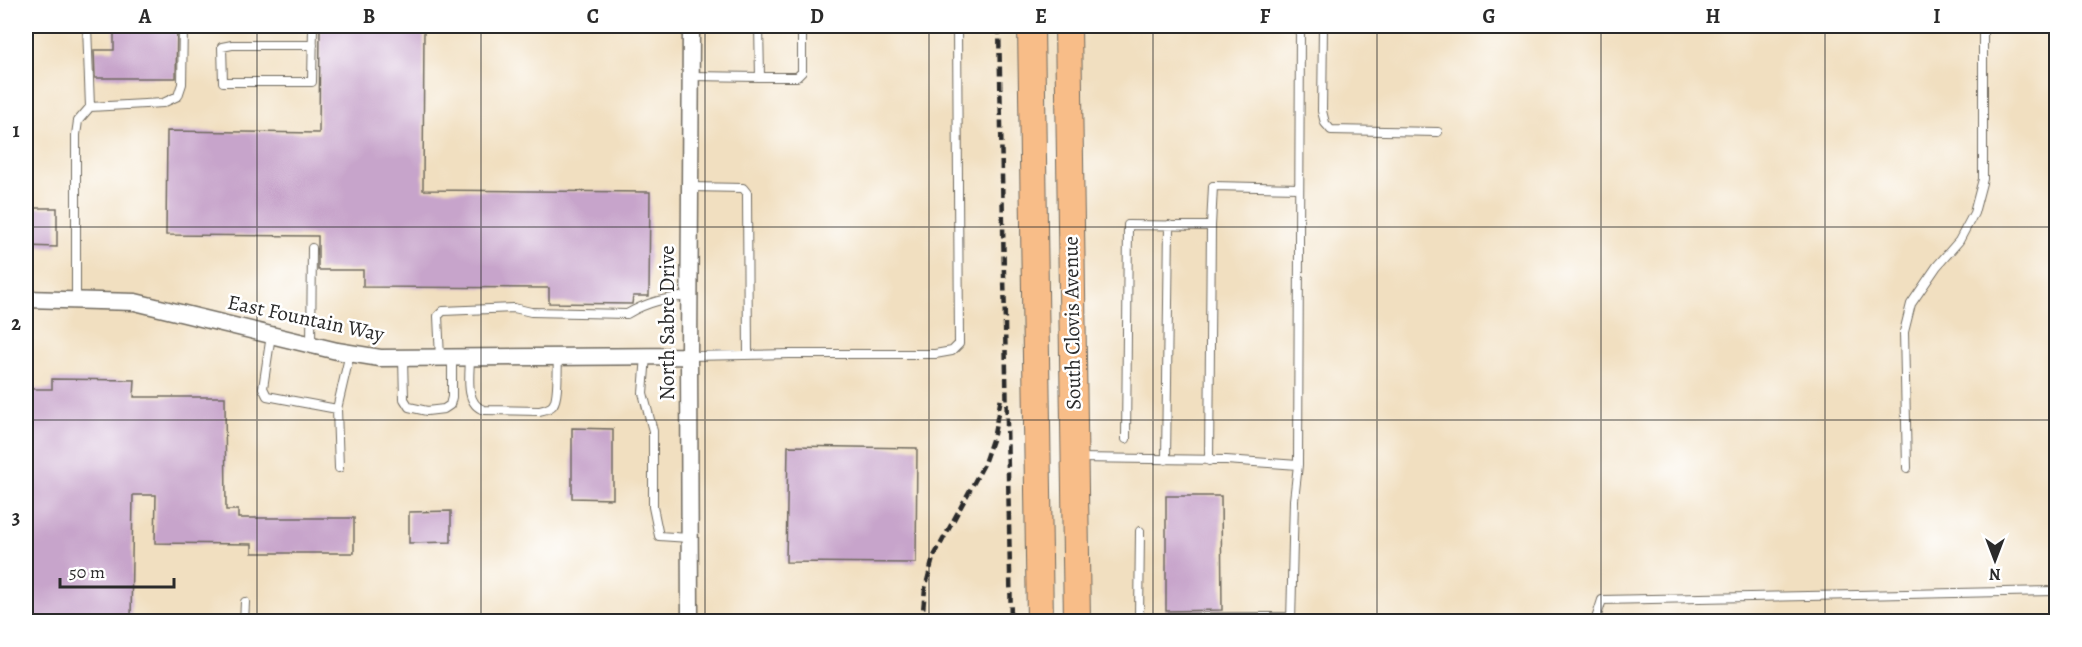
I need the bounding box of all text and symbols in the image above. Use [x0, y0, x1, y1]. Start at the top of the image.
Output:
text: A [138, 3, 152, 30]
text: B [363, 3, 375, 30]
text: C [587, 3, 599, 30]
text: D [810, 3, 824, 30]
text: E [1035, 3, 1047, 30]
text: F [1260, 3, 1271, 30]
text: G [1482, 3, 1496, 30]
text: H [1706, 3, 1721, 30]
text: I [1933, 3, 1941, 30]
text: 1 [12, 117, 20, 144]
street label: South Clovis Avenue [1056, 236, 1088, 410]
street label: North Sabre Drive [653, 245, 681, 401]
street label: East Fountain Way [225, 288, 387, 348]
text: 2 [11, 310, 21, 337]
text: 3 [12, 504, 20, 531]
north arrow [1965, 530, 2025, 590]
scale bar [60, 551, 174, 589]
text: 50 m [69, 560, 105, 584]
text: N [1989, 563, 2001, 585]

